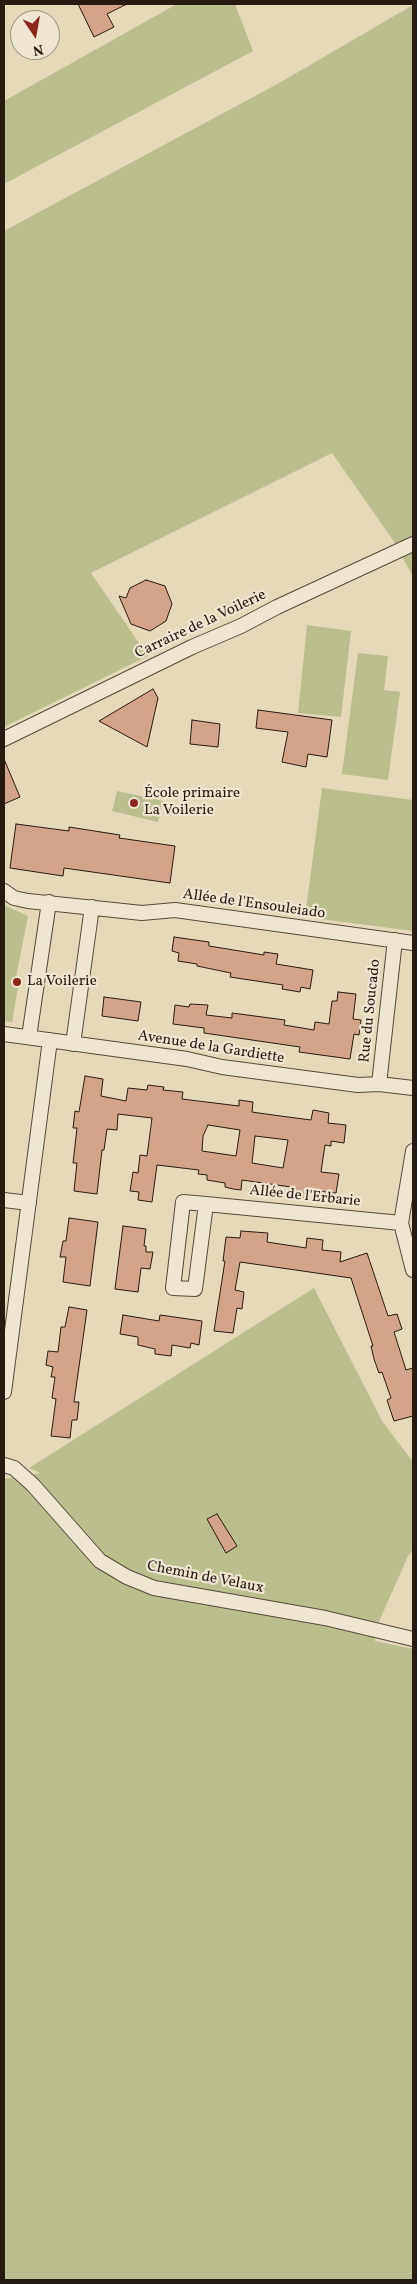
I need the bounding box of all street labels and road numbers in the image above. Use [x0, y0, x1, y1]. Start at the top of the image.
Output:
street label: Carraire de la Voilerie [133, 587, 269, 663]
street label: Allée de l'Ensouleiado [182, 886, 326, 924]
street label: Rue du Soucado [357, 958, 385, 1064]
street label: Avenue de la Gardiette [137, 1028, 285, 1068]
street label: Allée de l'Erbarie [249, 1182, 361, 1212]
street label: Chemin de Velaux [145, 1558, 265, 1598]

